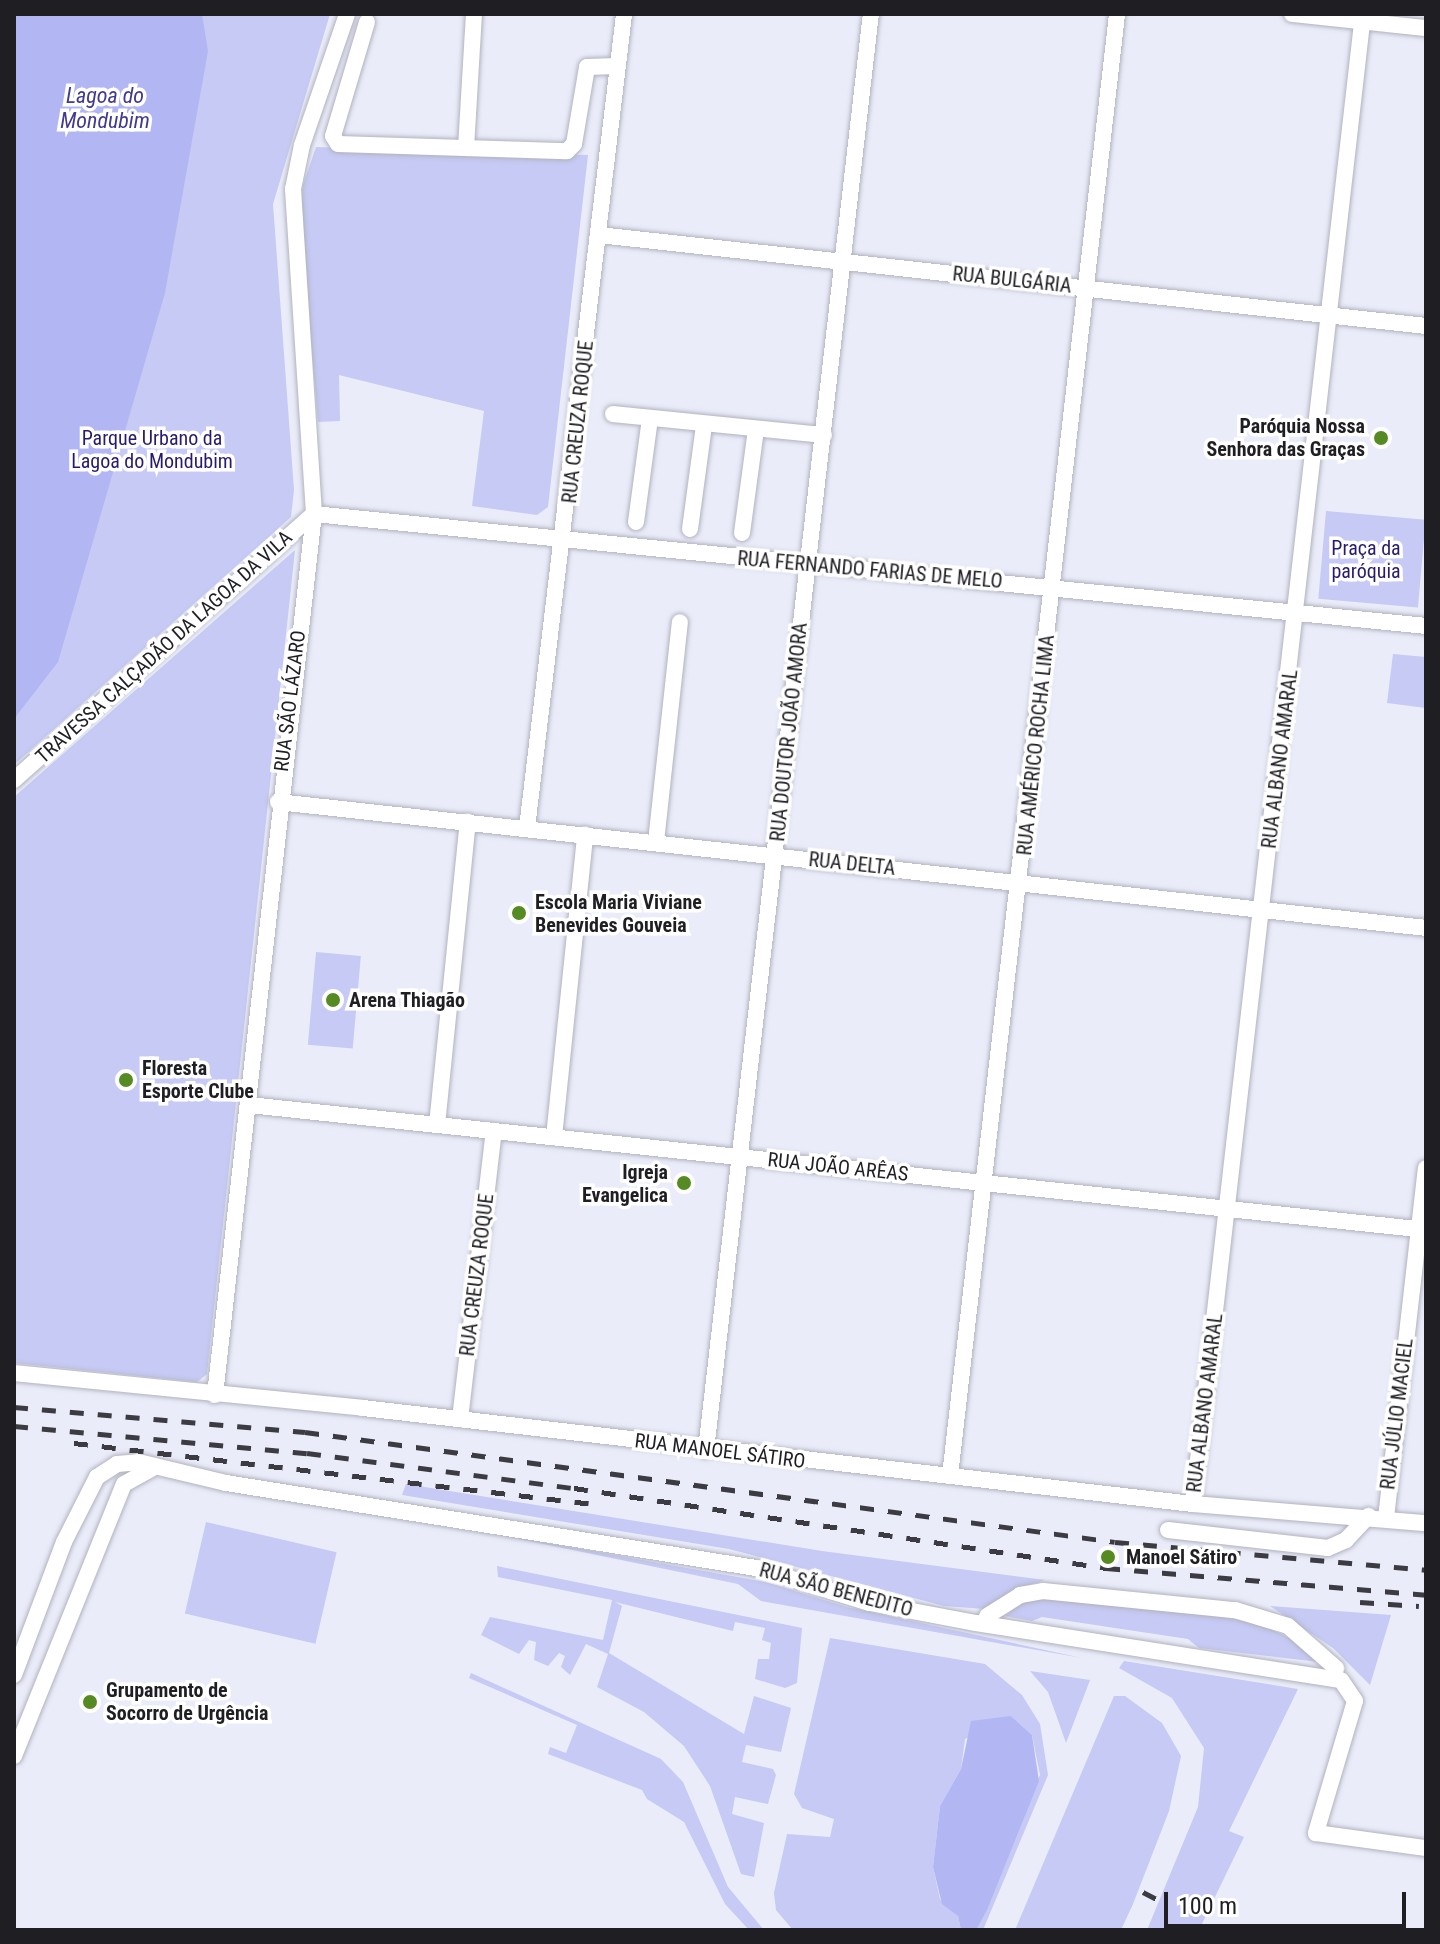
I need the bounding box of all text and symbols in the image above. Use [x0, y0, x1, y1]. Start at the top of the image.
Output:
water label: Lagoa do Mondubim [60, 82, 150, 134]
street label: RUA BULGÁRIA [951, 262, 1073, 298]
street label: RUA CREUZA ROQUE [558, 339, 598, 505]
place label: Paróquia Nossa Senhora das Graças [1206, 414, 1365, 461]
park label: Parque Urbano da Lagoa do Mondubim [71, 427, 233, 474]
marker: Paróquia Nossa Senhora das Graças [1372, 429, 1390, 447]
street label: TRAVESSA CALÇADÃO DA LAGOA DA VILA [31, 525, 297, 769]
park label: Praça da paróquia [1331, 536, 1401, 583]
street label: RUA FERNANDO FARIAS DE MELO [736, 546, 1004, 594]
street label: RUA DOUTOR JOÃO AMORA [766, 621, 812, 843]
street label: RUA SÃO LÁZARO [269, 629, 311, 773]
street label: RUA AMÉRICO ROCHA LIMA [1012, 633, 1060, 857]
street label: RUA ALBANO AMARAL [1257, 668, 1303, 850]
street label: RUA DELTA [807, 848, 897, 880]
place label: Escola Maria Viviane Benevides Gouveia [535, 890, 702, 937]
marker: Escola Maria Viviane Benevides Gouveia [510, 904, 528, 922]
place label: Arena Thiagão [349, 988, 465, 1012]
marker: Arena Thiagão [324, 991, 342, 1009]
place label: Floresta Esporte Clube [142, 1056, 254, 1103]
marker: Floresta Esporte Clube [117, 1071, 135, 1089]
street label: RUA JOÃO ARÊAS [766, 1148, 910, 1186]
place label: Igreja Evangelica [582, 1160, 668, 1207]
marker: Igreja Evangelica [675, 1174, 693, 1192]
street label: RUA CREUZA ROQUE [455, 1192, 499, 1358]
street label: RUA ALBANO AMARAL [1182, 1312, 1228, 1494]
street label: RUA JÚLIO MACIEL [1376, 1337, 1418, 1491]
street label: RUA MANOEL SÁTIRO [633, 1429, 807, 1473]
place label: Manoel Sátiro [1126, 1545, 1237, 1569]
marker: Manoel Sátiro [1097, 1546, 1119, 1568]
street label: RUA SÃO BENEDITO [757, 1558, 915, 1622]
place label: Grupamento de Socorro de Urgência [106, 1678, 268, 1725]
marker: Grupamento de Socorro de Urgência [81, 1693, 99, 1711]
scale bar [1168, 1876, 1410, 1926]
text: 100 m [1178, 1892, 1237, 1920]

